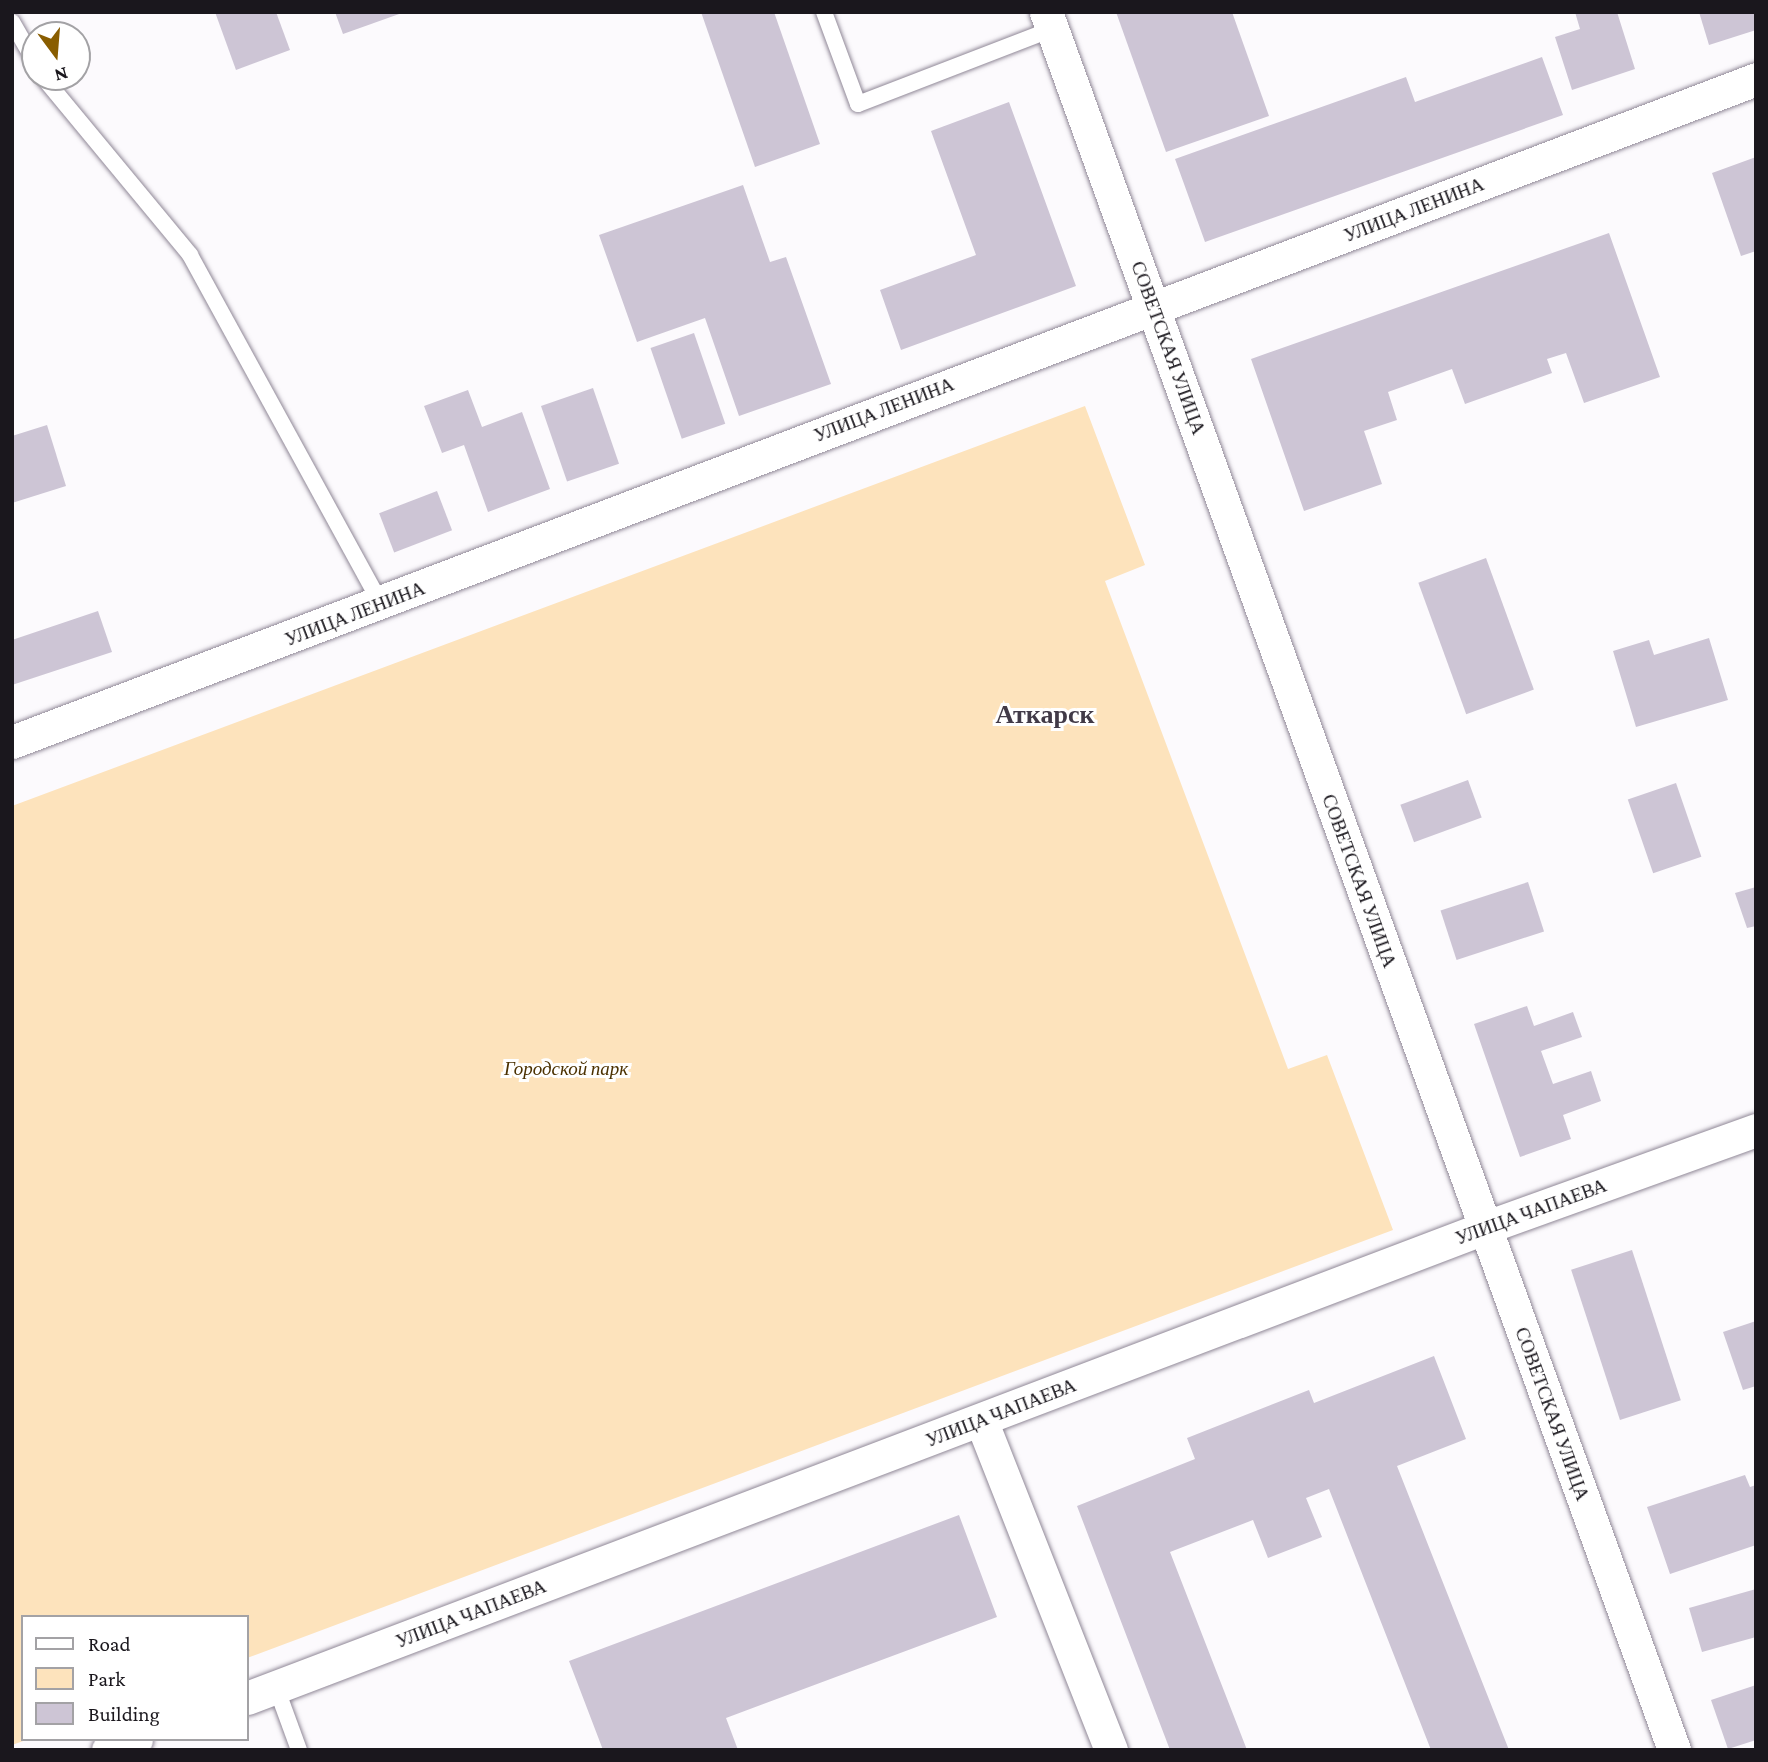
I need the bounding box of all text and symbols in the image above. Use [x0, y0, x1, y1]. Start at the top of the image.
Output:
north arrow [21, 21, 91, 91]
text: N [52, 63, 71, 87]
street label: УЛИЦА ЛЕНИНА [1341, 173, 1487, 247]
street label: СОВЕТСКАЯ УЛИЦА [1126, 258, 1210, 438]
street label: УЛИЦА ЛЕНИНА [811, 373, 957, 447]
street label: УЛИЦА ЛЕНИНА [282, 577, 428, 651]
district label: Аткарск [996, 699, 1094, 731]
street label: СОВЕТСКАЯ УЛИЦА [1317, 791, 1401, 971]
park label: Городской парк [504, 1058, 628, 1080]
street label: УЛИЦА ЧАПАЕВА [1452, 1174, 1610, 1250]
street label: СОВЕТСКАЯ УЛИЦА [1510, 1324, 1594, 1504]
street label: УЛИЦА ЧАПАЕВА [923, 1374, 1079, 1452]
street label: УЛИЦА ЧАПАЕВА [393, 1575, 549, 1653]
legend [21, 1615, 248, 1741]
text: Road [88, 1632, 131, 1656]
text: Park [88, 1667, 125, 1691]
text: Building [88, 1702, 160, 1726]

